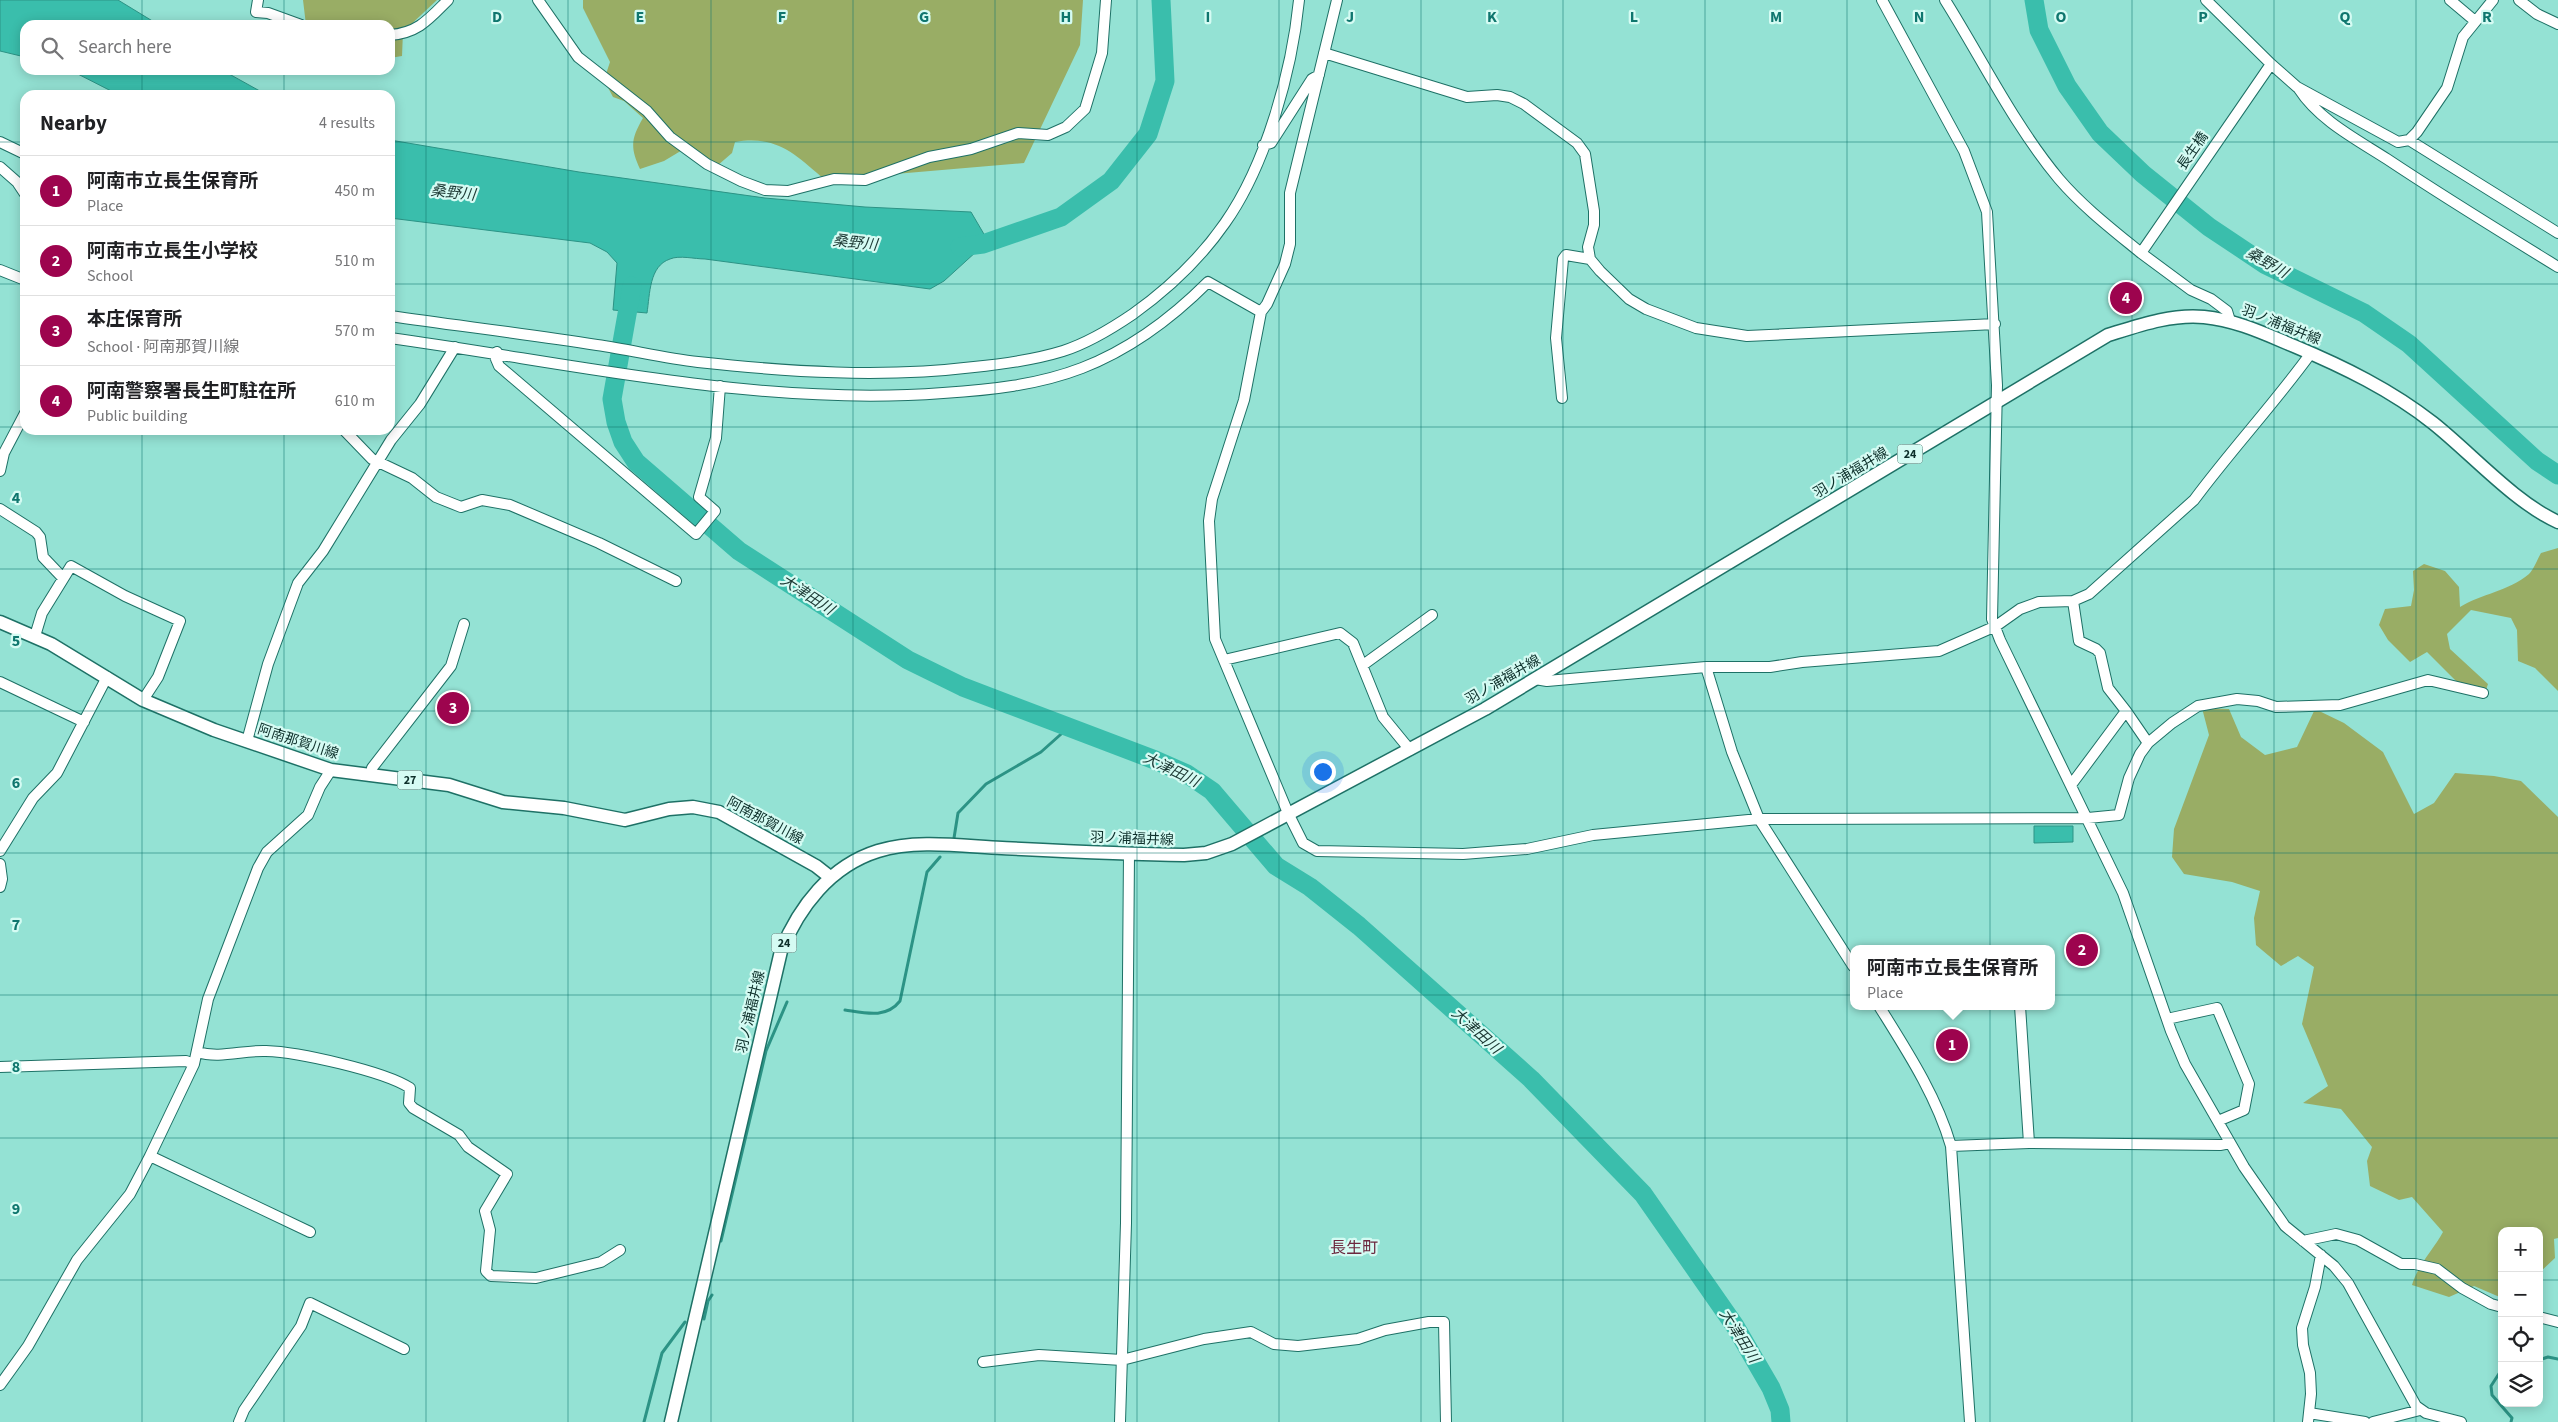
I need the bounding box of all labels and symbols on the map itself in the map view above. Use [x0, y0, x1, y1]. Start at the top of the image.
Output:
text: D [492, 6, 502, 28]
text: E [636, 6, 644, 28]
text: F [778, 6, 786, 28]
text: G [919, 6, 929, 28]
text: H [1061, 6, 1071, 28]
text: I [1206, 6, 1210, 28]
text: J [1346, 6, 1354, 28]
text: K [1487, 6, 1497, 28]
text: L [1630, 6, 1638, 28]
text: M [1770, 6, 1782, 28]
text: N [1914, 6, 1924, 28]
text: O [2056, 6, 2067, 28]
text: P [2198, 6, 2208, 28]
text: Q [2340, 6, 2351, 28]
text: R [2482, 6, 2492, 28]
street label: 長生橋 [2173, 128, 2213, 174]
water label: 桑野川 [430, 180, 478, 206]
water label: 桑野川 [832, 230, 880, 256]
water label: 桑野川 [2242, 243, 2293, 284]
pin: 4 [2110, 279, 2142, 317]
street label: 羽ノ浦福井線 [2238, 300, 2324, 350]
street label: 羽ノ浦福井線 [1810, 443, 1892, 503]
road number: 24 [1898, 444, 1922, 464]
text: 4 [12, 487, 21, 509]
water label: 大津田川 [776, 570, 840, 621]
text: 5 [12, 630, 20, 652]
street label: 羽ノ浦福井線 [1462, 650, 1544, 710]
pin: 3 [437, 689, 469, 727]
street label: 阿南那賀川線 [255, 720, 341, 764]
water label: 大津田川 [1139, 747, 1204, 793]
your location [1310, 759, 1336, 785]
road number: 27 [398, 770, 422, 790]
text: 6 [12, 772, 20, 794]
street label: 阿南那賀川線 [723, 792, 807, 850]
street label: 羽ノ浦福井線 [1090, 828, 1174, 850]
text: 7 [12, 914, 20, 936]
pin: 2 [2066, 931, 2098, 969]
road number: 24 [772, 934, 796, 952]
street label: 羽ノ浦福井線 [732, 969, 770, 1055]
water label: 大津田川 [1447, 1003, 1507, 1060]
pin: 1 [1936, 1026, 1968, 1064]
text: 8 [12, 1056, 20, 1078]
text: 9 [12, 1198, 20, 1220]
district label: 長生町 [1330, 1237, 1378, 1259]
water label: 大津田川 [1714, 1305, 1765, 1369]

